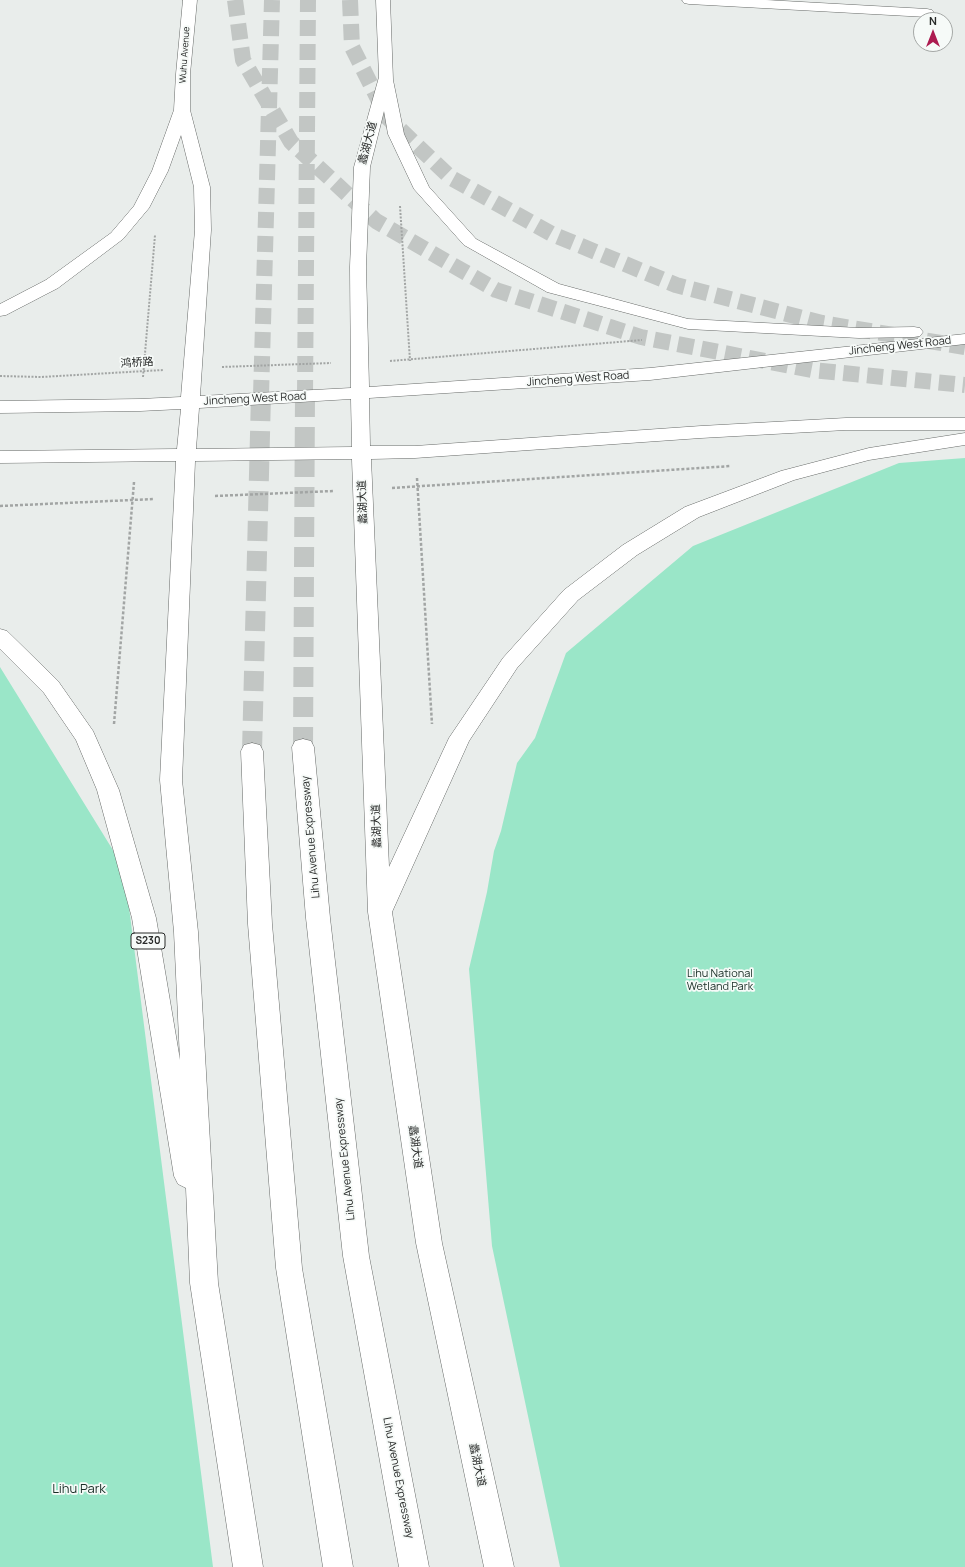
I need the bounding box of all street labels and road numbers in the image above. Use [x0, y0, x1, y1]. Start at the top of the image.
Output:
street label: Wuhu Avenue [178, 26, 192, 84]
street label: 蠡湖大道 [356, 120, 380, 166]
street label: Jincheng West Road [848, 334, 952, 358]
street label: 鸿桥路 [120, 356, 154, 370]
street label: Jincheng West Road [526, 369, 630, 389]
street label: Jincheng West Road [203, 390, 307, 408]
street label: 蠡湖大道 [356, 480, 370, 524]
street label: Lihu Avenue Expressway [299, 775, 323, 899]
street label: 蠡湖大道 [370, 804, 384, 848]
road number: S230 [131, 933, 165, 949]
street label: Lihu Avenue Expressway [332, 1097, 358, 1221]
street label: 蠡湖大道 [405, 1124, 425, 1170]
street label: Lihu Avenue Expressway [380, 1416, 416, 1540]
street label: 蠡湖大道 [466, 1442, 488, 1488]

